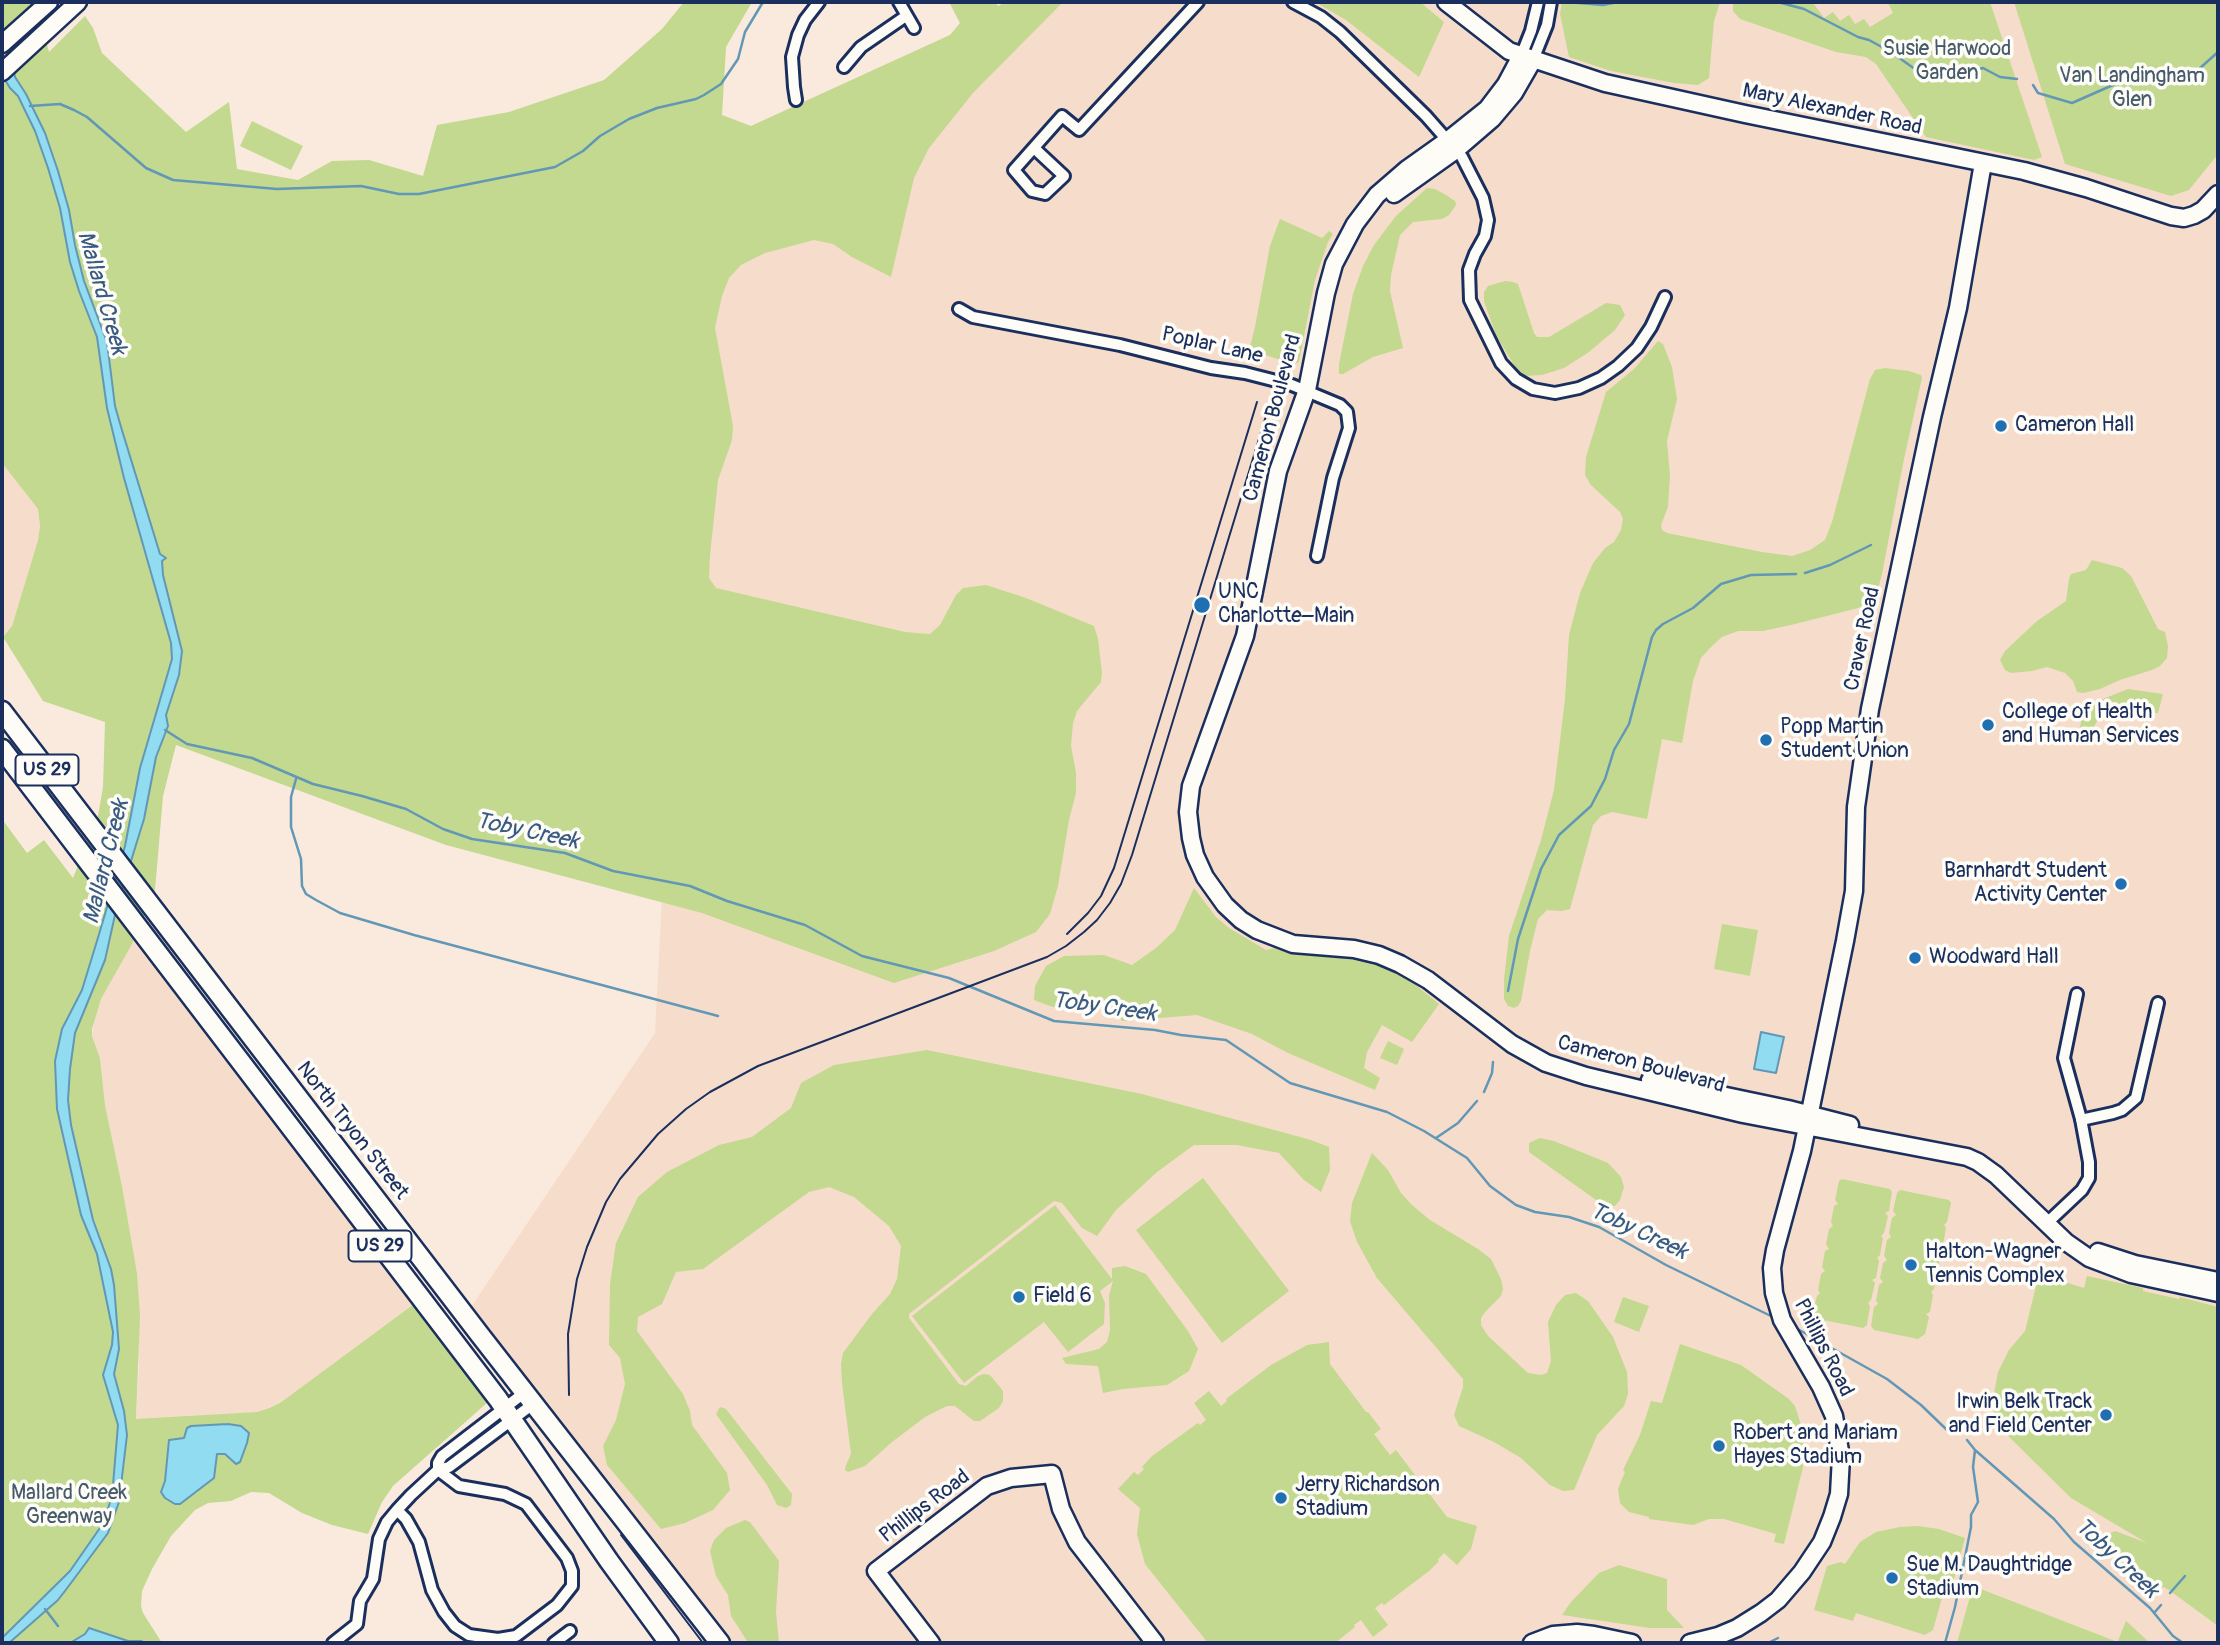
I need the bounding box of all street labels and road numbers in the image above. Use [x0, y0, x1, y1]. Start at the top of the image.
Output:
street label: Mary Alexander Road [1740, 79, 1924, 141]
street label: Poplar Lane [1159, 322, 1265, 370]
street label: Cameron Boulevard [1239, 332, 1307, 504]
street label: Craver Road [1840, 585, 1886, 693]
road number: US 29 [16, 754, 78, 786]
street label: Cameron Boulevard [1555, 1031, 1727, 1099]
street label: North Tryon Street [290, 1057, 414, 1205]
road number: US 29 [348, 1230, 412, 1262]
street label: Phillips Road [1788, 1295, 1858, 1401]
street label: Phillips Road [875, 1465, 975, 1549]

